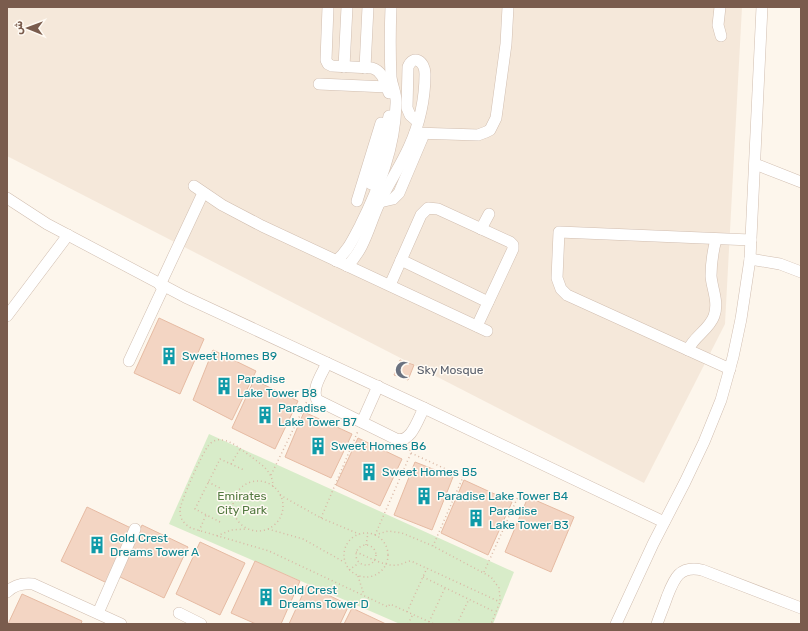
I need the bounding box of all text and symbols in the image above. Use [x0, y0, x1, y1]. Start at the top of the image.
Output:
north arrow [8, 8, 48, 48]
text: ش [12, 21, 25, 35]
building icon: Sweet Homes B9 [159, 346, 179, 366]
place label: Sweet Homes B9 [182, 349, 277, 363]
mosque icon: Sky Mosque [394, 360, 414, 380]
place label: Sky Mosque [417, 363, 484, 377]
place label: Paradise Lake Tower B8 [237, 372, 317, 400]
building icon: Paradise Lake Tower B8 [214, 376, 234, 396]
place label: Paradise Lake Tower B7 [278, 401, 357, 429]
building icon: Paradise Lake Tower B7 [255, 405, 275, 425]
building icon: Sweet Homes B6 [308, 436, 328, 456]
place label: Sweet Homes B6 [331, 439, 426, 453]
building icon: Sweet Homes B5 [359, 462, 379, 482]
place label: Sweet Homes B5 [382, 465, 477, 479]
building icon: Paradise Lake Tower B4 [414, 486, 434, 506]
park label: Emirates City Park [217, 489, 268, 517]
place label: Paradise Lake Tower B4 [437, 489, 569, 503]
place label: Paradise Lake Tower B3 [489, 504, 569, 532]
building icon: Paradise Lake Tower B3 [466, 508, 486, 528]
place label: Gold Crest Dreams Tower A [110, 531, 199, 559]
building icon: Gold Crest Dreams Tower A [87, 535, 107, 555]
place label: Gold Crest Dreams Tower D [279, 583, 369, 611]
building icon: Gold Crest Dreams Tower D [256, 587, 276, 607]

